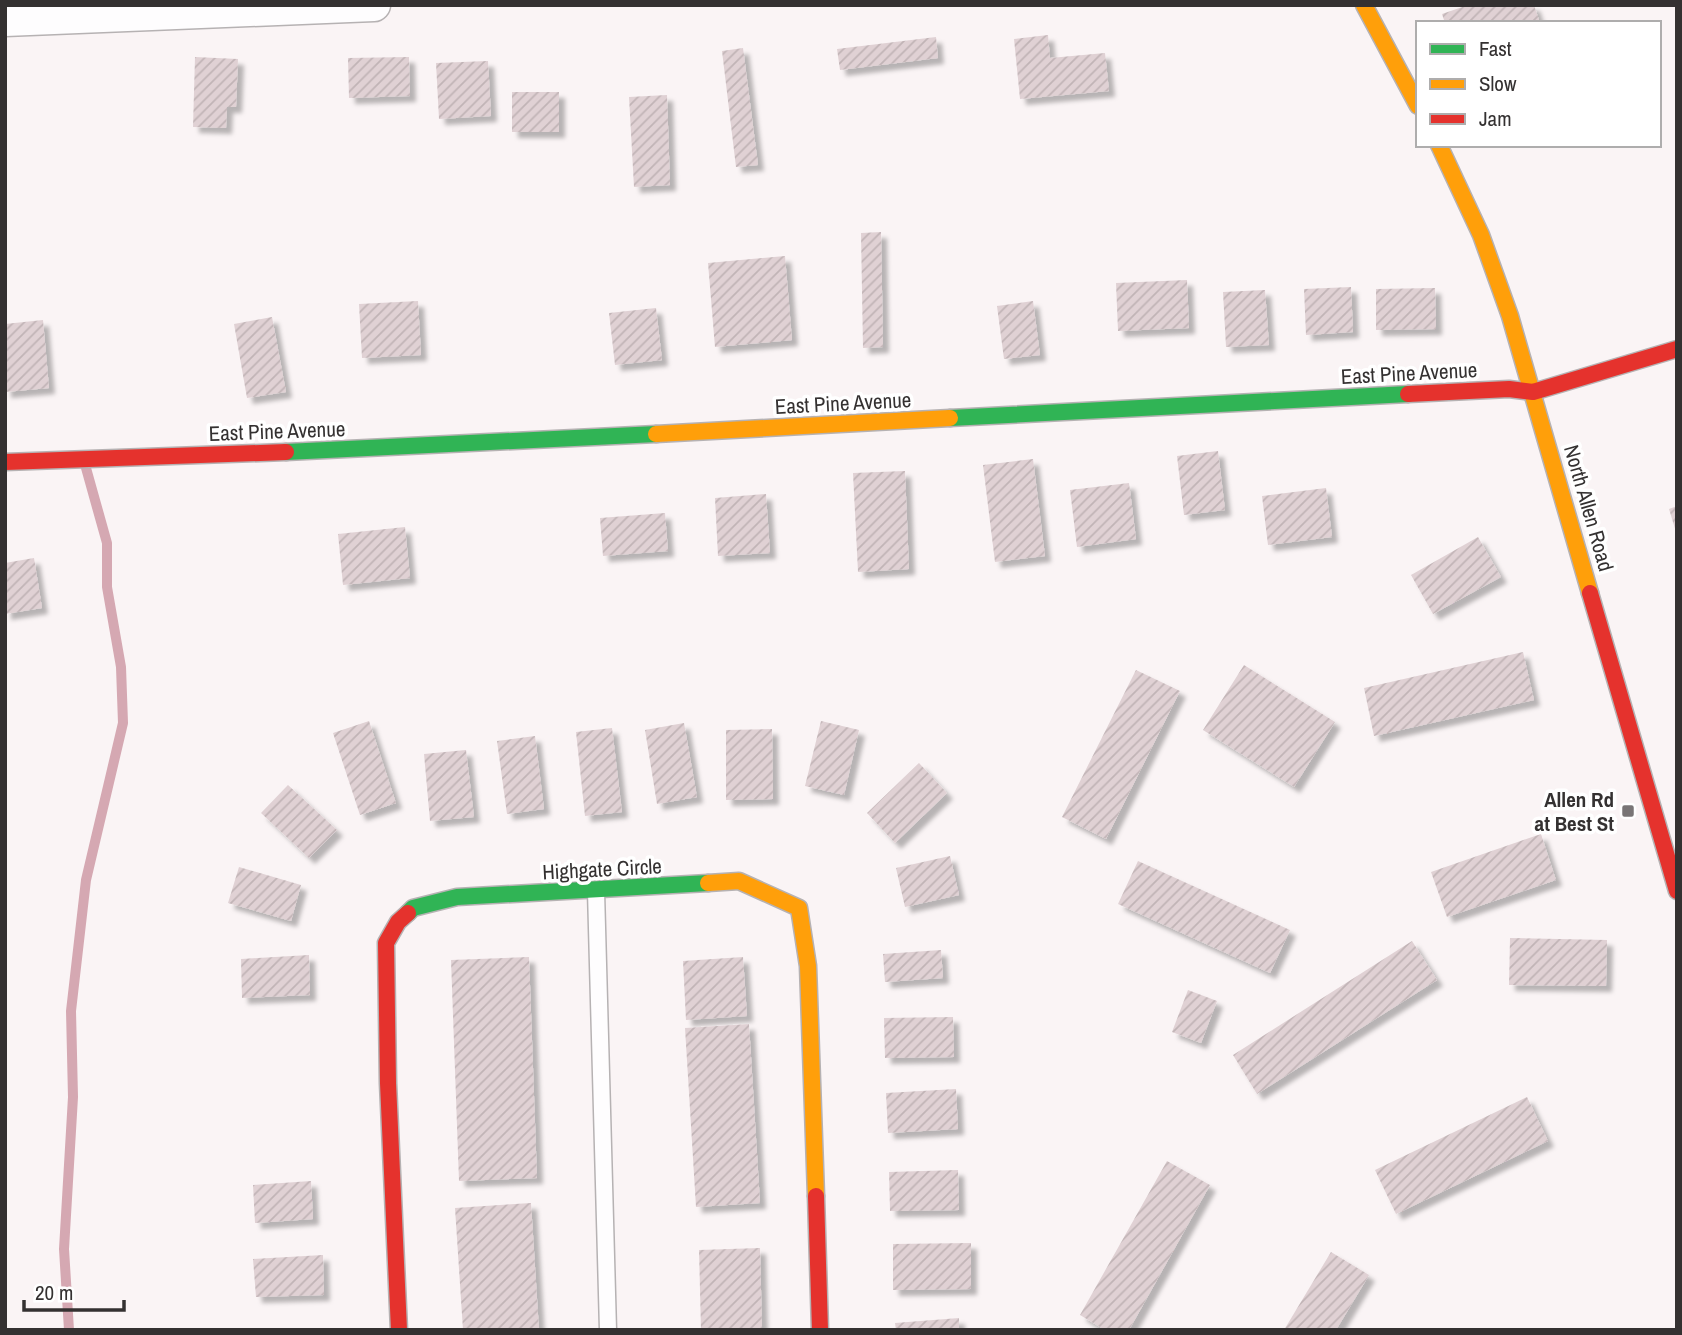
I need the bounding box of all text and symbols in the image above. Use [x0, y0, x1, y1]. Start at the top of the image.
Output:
legend [1416, 21, 1661, 147]
text: Fast [1479, 34, 1512, 63]
text: Slow [1479, 69, 1517, 98]
text: Jam [1479, 104, 1512, 133]
street label: East Pine Avenue [1340, 355, 1478, 391]
street label: East Pine Avenue [774, 385, 912, 421]
street label: East Pine Avenue [208, 414, 346, 448]
street label: North Allen Road [1557, 441, 1621, 575]
place label: Allen Rd at Best St [1535, 785, 1614, 838]
marker: Allen Rd at Best St [1620, 803, 1636, 819]
street label: Highgate Circle [542, 851, 662, 887]
scale bar [24, 1268, 124, 1312]
text: 20 m [35, 1278, 73, 1307]

